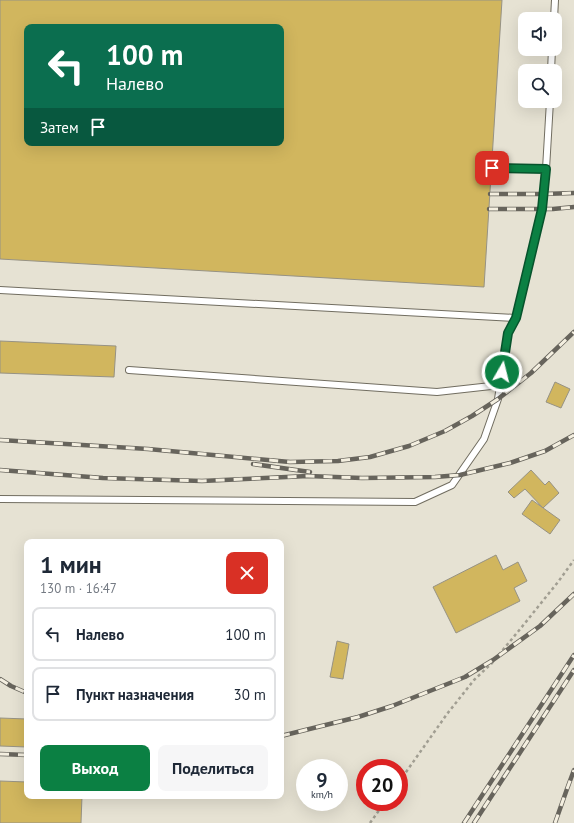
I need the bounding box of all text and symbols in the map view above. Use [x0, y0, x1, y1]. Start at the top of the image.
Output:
map controls [518, 12, 562, 108]
button: sound [518, 12, 562, 56]
text: 100 m [106, 36, 183, 73]
icon: left [40, 40, 92, 92]
button: search [518, 64, 562, 108]
text: Налево [106, 72, 164, 95]
icon: arrive [87, 116, 109, 138]
text: Затем [40, 118, 79, 137]
pin [475, 151, 509, 185]
icon: arrive [481, 157, 503, 179]
position arrow [481, 351, 523, 393]
text: 1 мин [40, 549, 102, 580]
button: close [226, 552, 268, 594]
text: 130 m · 16:47 [40, 580, 117, 597]
icon: left [42, 623, 64, 645]
text: Налево [76, 625, 124, 644]
text: 100 m [225, 625, 266, 644]
icon: arrive [42, 683, 64, 705]
text: Пункт назначения [76, 685, 194, 704]
text: 30 m [233, 685, 266, 704]
button: Выход [40, 745, 150, 791]
button: Поделиться [158, 745, 268, 791]
speed limit sign: 20 [356, 759, 408, 811]
text: 9 [316, 767, 328, 793]
text: km/h [311, 788, 333, 801]

